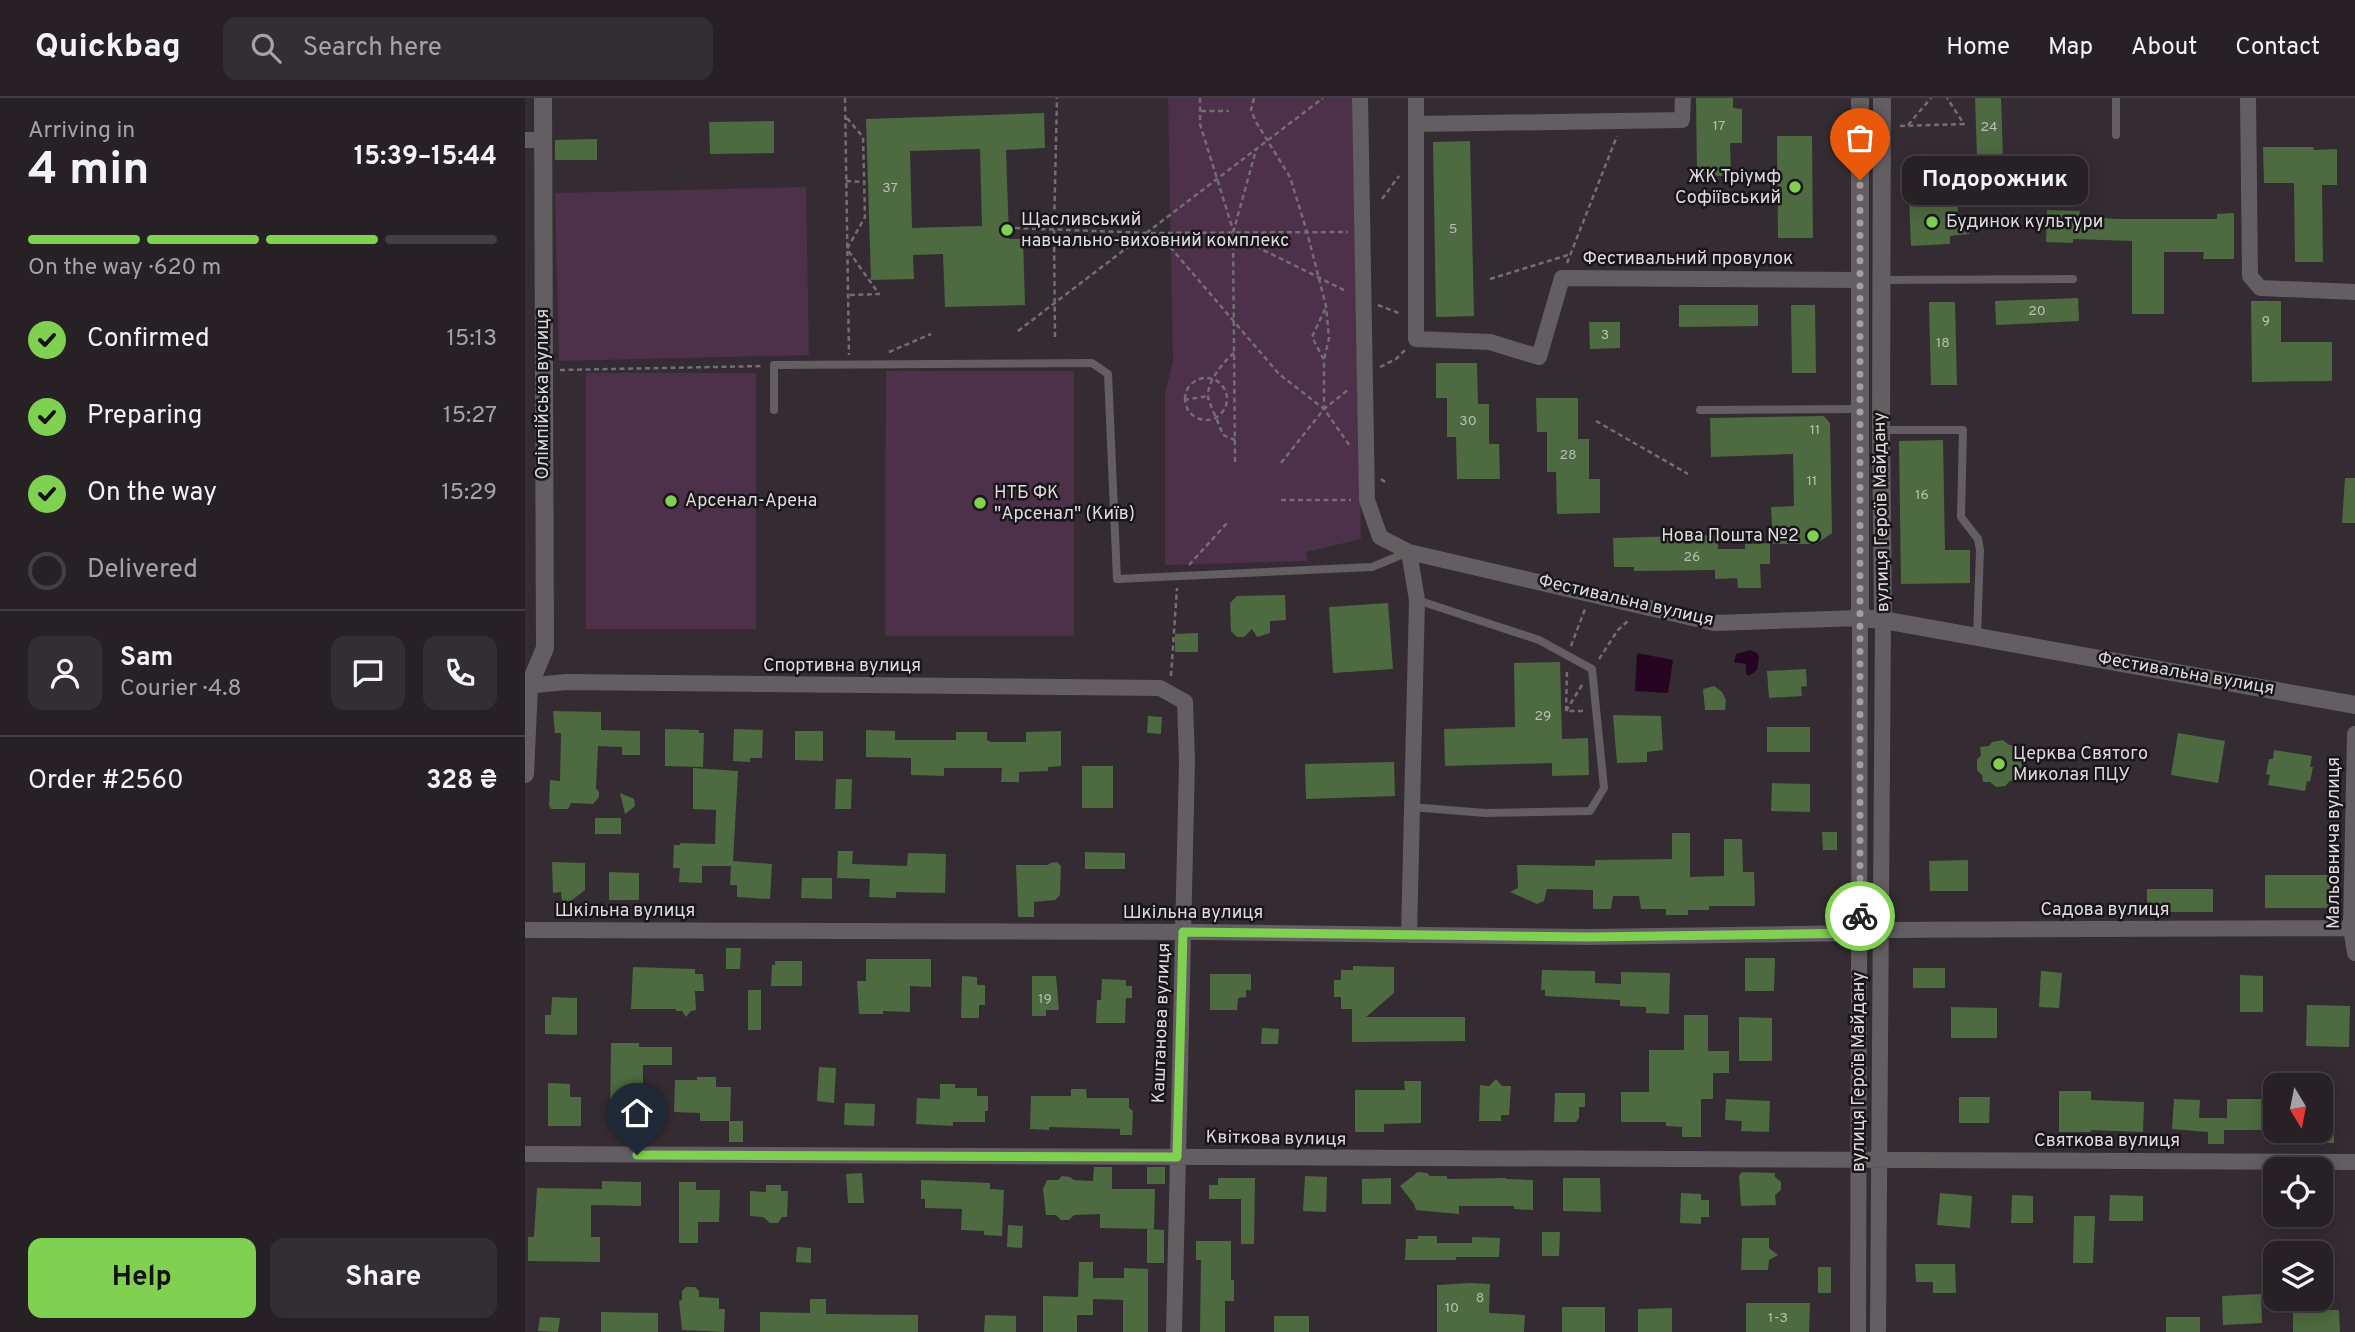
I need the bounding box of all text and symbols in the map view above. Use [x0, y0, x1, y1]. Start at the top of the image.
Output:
search box [223, 17, 713, 80]
text: Quickbag [35, 27, 181, 69]
icon: search [247, 29, 285, 67]
text: Search here [303, 32, 442, 65]
text: Home [1946, 33, 2010, 63]
text: Map [2048, 33, 2093, 63]
text: About [2131, 33, 2197, 63]
text: Contact [2235, 33, 2320, 63]
pin [1830, 108, 1890, 180]
text: Arriving in [28, 117, 135, 146]
house number: 17 [1713, 118, 1725, 135]
icon: bag [1841, 119, 1879, 157]
house number: 24 [1980, 119, 1998, 136]
text: 15:39–15:44 [354, 141, 497, 174]
text: 4 min [28, 142, 150, 201]
callout: Подорожник [1902, 155, 2087, 204]
place label: ЖК Тріумф Софіївський [1675, 166, 1781, 210]
text: Подорожник [1922, 166, 2068, 195]
marker: ЖК Тріумф Софіївський [1787, 179, 1803, 195]
house number: 37 [882, 180, 898, 197]
place label: Щасливський навчально-виховний комплекс [1021, 209, 1289, 253]
place label: Будинок культури [1946, 211, 2103, 234]
marker: Будинок культури [1924, 214, 1940, 230]
house number: 5 [1449, 221, 1457, 238]
marker: Щасливський навчально-виховний комплекс [999, 222, 1015, 238]
street label: Фестивальний провулок [1583, 248, 1793, 271]
text: On the way · 620 m [28, 254, 221, 283]
house number: 20 [2028, 303, 2046, 320]
street label: Олімпійська вулиця [532, 309, 555, 479]
house number: 9 [2262, 313, 2270, 330]
icon: check [28, 321, 66, 359]
text: Confirmed [87, 323, 210, 356]
text: 15:13 [447, 325, 497, 354]
house number: 3 [1601, 327, 1609, 344]
house number: 18 [1936, 335, 1950, 352]
icon: check [28, 398, 66, 436]
text: Preparing [87, 400, 202, 433]
text: 15:27 [443, 402, 497, 431]
street label: вулиця Героїв Майдану [1869, 412, 1895, 612]
house number: 30 [1459, 413, 1477, 430]
house number: 11 [1810, 422, 1820, 439]
house number: 28 [1559, 447, 1577, 464]
house number: 11 [1807, 473, 1817, 490]
icon: check [28, 475, 66, 513]
text: On the way [87, 477, 217, 510]
text: 15:29 [441, 479, 497, 508]
place label: НТБ ФК "Арсенал" (Київ) [994, 482, 1135, 526]
house number: 16 [1915, 487, 1929, 504]
place label: Арсенал-Арена [685, 490, 817, 513]
marker: Арсенал-Арена [663, 493, 679, 509]
marker: НТБ ФК "Арсенал" (Київ) [972, 495, 988, 511]
place label: Нова Пошта №2 [1661, 525, 1799, 548]
marker: Нова Пошта №2 [1805, 528, 1821, 544]
house number: 26 [1684, 549, 1700, 566]
text: Delivered [87, 554, 198, 587]
street label: Фестивальна вулиця [1536, 570, 1716, 632]
button: person [28, 636, 102, 710]
button: chat [331, 636, 405, 710]
button: phone [423, 636, 497, 710]
text: Sam [120, 642, 173, 675]
street label: Фестивальна вулиця [2096, 647, 2276, 701]
street label: Спортивна вулиця [763, 655, 921, 678]
text: Courier · 4.8 [120, 675, 241, 704]
house number: 29 [1535, 708, 1551, 725]
place label: Церква Святого Миколая ПЦУ [2013, 743, 2148, 787]
marker: Церква Святого Миколая ПЦУ [1991, 756, 2007, 772]
street label: Мальовнича вулиця [2323, 757, 2346, 929]
text: Order #2560 [28, 765, 184, 798]
text: 328 ₴ [426, 765, 497, 798]
courier [1825, 881, 1895, 951]
icon: bike [1841, 897, 1879, 935]
street label: Садова вулиця [2040, 899, 2170, 922]
street label: Шкільна вулиця [555, 900, 695, 923]
street label: Шкільна вулиця [1123, 902, 1263, 925]
street label: Каштанова вулиця [1148, 942, 1176, 1104]
street label: вулиця Героїв Майдану [1848, 972, 1871, 1172]
house number: 19 [1038, 991, 1052, 1008]
north arrow [2263, 1073, 2333, 1143]
map controls [2263, 1073, 2333, 1311]
pin [607, 1083, 667, 1155]
icon: home [618, 1094, 656, 1132]
street label: Квіткова вулиця [1205, 1126, 1347, 1152]
street label: Святкова вулиця [2034, 1130, 2180, 1153]
button: locate [2263, 1157, 2333, 1227]
button: Help [28, 1238, 256, 1318]
button: Share [270, 1238, 497, 1318]
button: layers [2263, 1241, 2333, 1311]
house number: 8 [1476, 1290, 1484, 1307]
house number: 10 [1445, 1300, 1459, 1317]
house number: 1-3 [1768, 1310, 1788, 1327]

